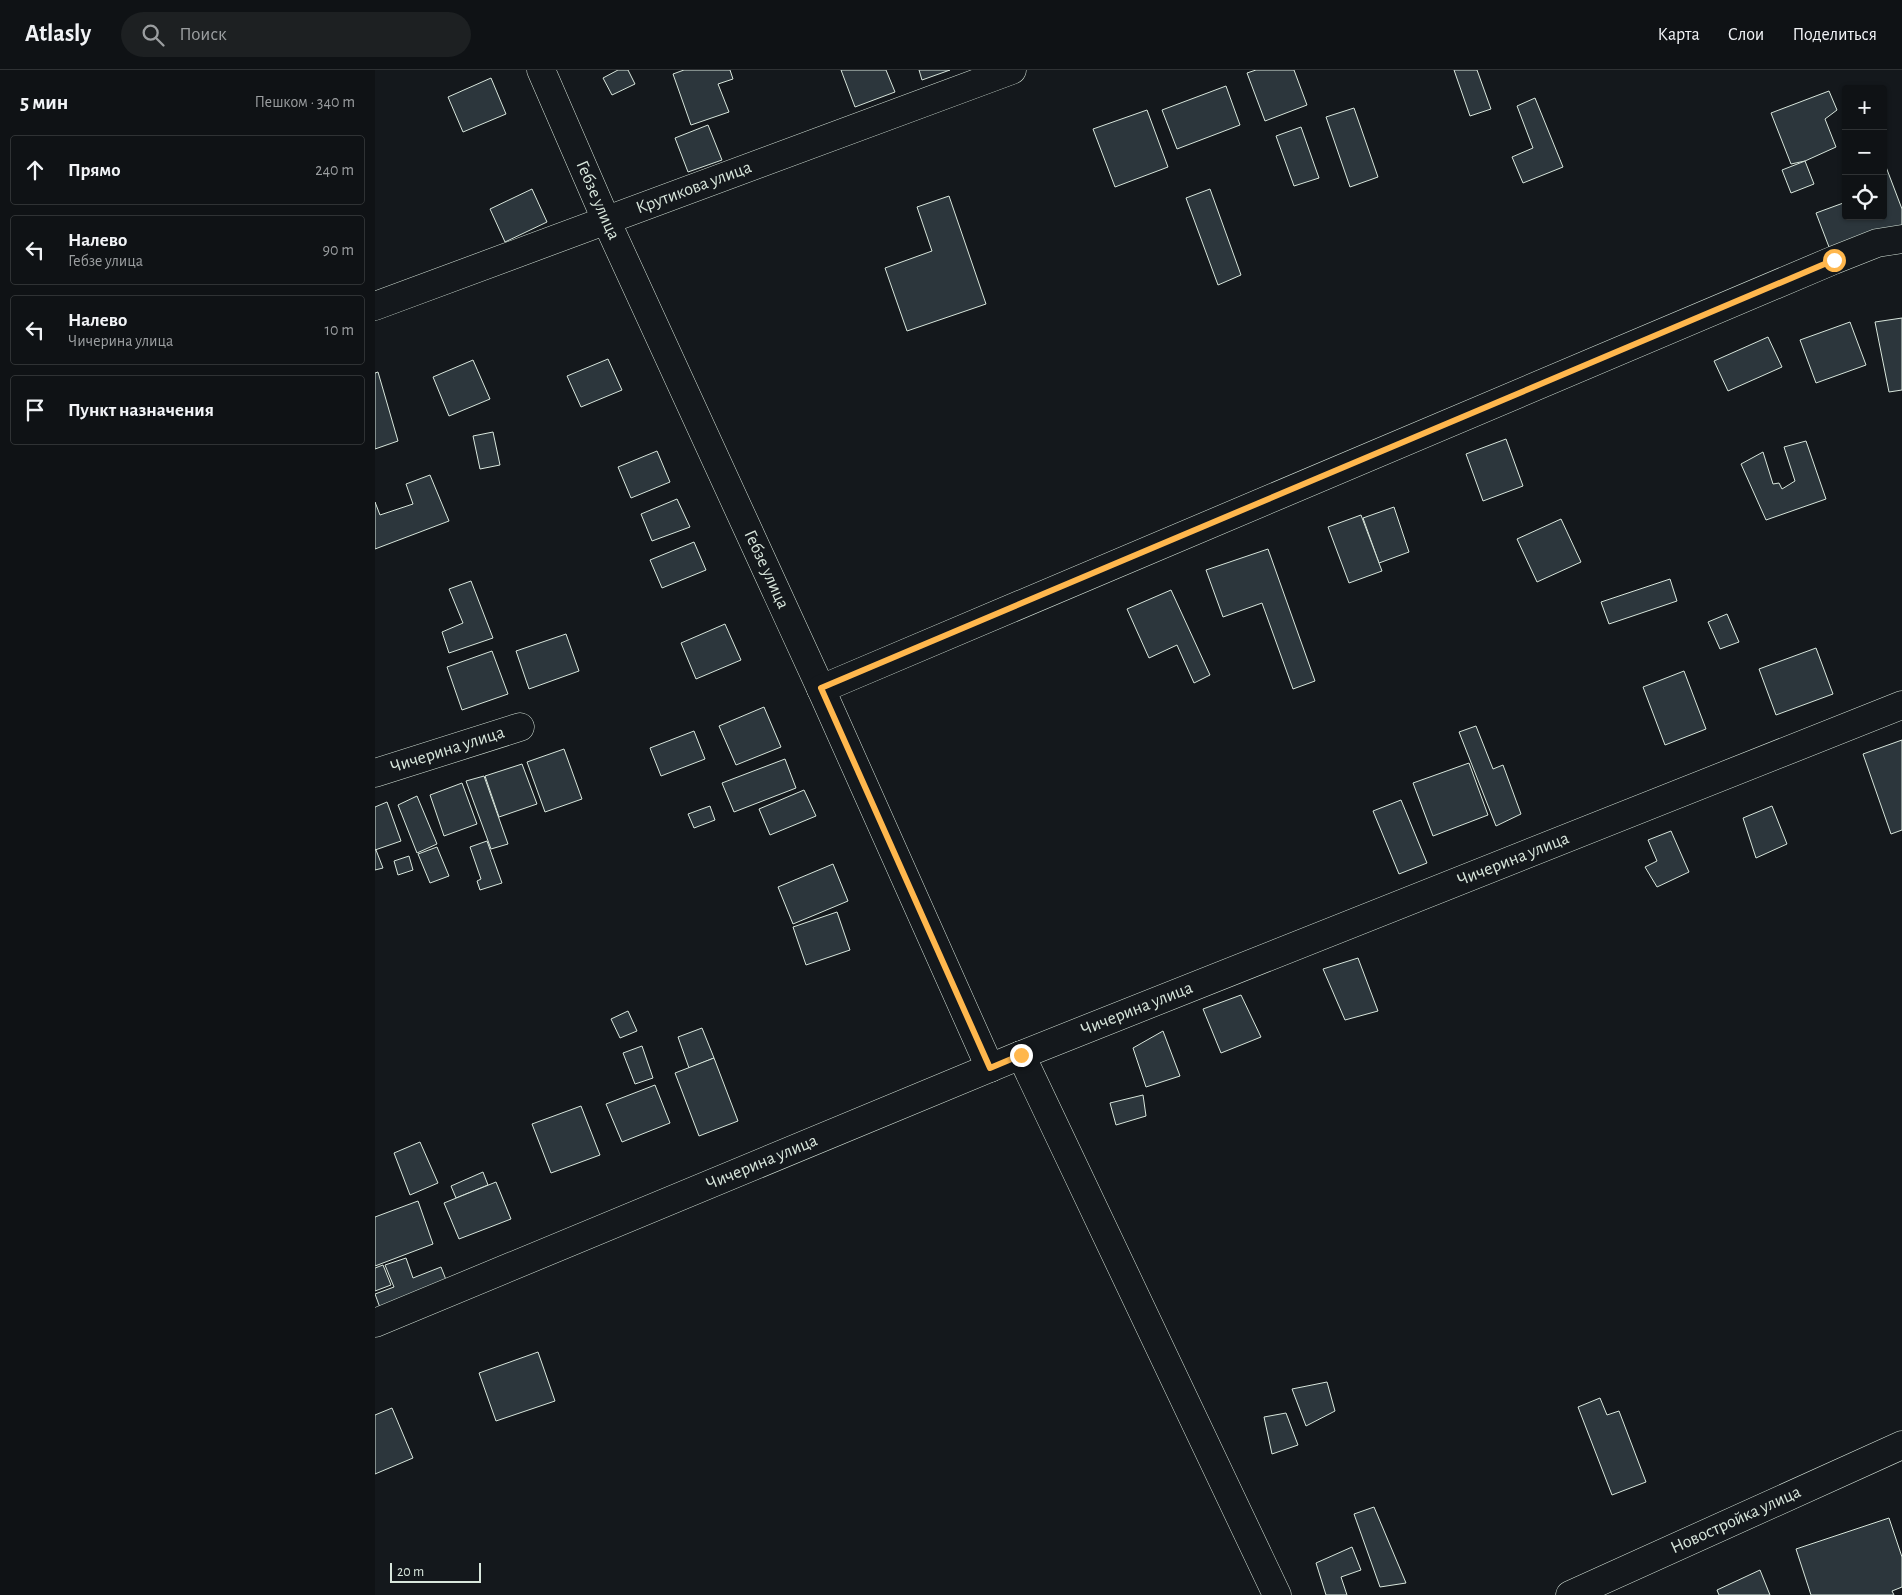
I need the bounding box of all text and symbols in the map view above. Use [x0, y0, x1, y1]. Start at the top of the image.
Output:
search box [121, 12, 471, 57]
icon: search [139, 21, 167, 49]
text: Atlasly [25, 22, 91, 46]
text: Поиск [179, 25, 227, 44]
text: Карта [1658, 26, 1700, 44]
text: Слои [1728, 26, 1764, 44]
text: Поделиться [1792, 26, 1877, 44]
map controls [1842, 85, 1887, 220]
button: + [1842, 85, 1887, 130]
text: 5 мин [20, 92, 68, 113]
text: Пешком · 340 m [255, 94, 355, 110]
button: − [1842, 130, 1887, 175]
icon: ahead [21, 156, 49, 184]
street label: Гебзе улица [572, 158, 623, 243]
street label: Крутикова улица [634, 158, 754, 217]
text: Прямо [68, 161, 121, 180]
text: 240 m [315, 162, 354, 178]
button: locate [1842, 175, 1887, 220]
text: Налево [68, 231, 127, 250]
icon: left [21, 236, 49, 264]
text: 90 m [323, 242, 354, 258]
route start [1823, 249, 1846, 272]
text: Гебзе улица [68, 253, 143, 269]
text: Налево [68, 311, 127, 330]
icon: left [21, 316, 49, 344]
text: 10 m [325, 322, 354, 338]
text: Чичерина улица [68, 333, 173, 349]
icon: arrive [21, 396, 49, 424]
text: Пункт назначения [68, 401, 214, 420]
street label: Гебзе улица [740, 527, 792, 612]
street label: Чичерина улица [388, 723, 507, 777]
street label: Чичерина улица [1455, 829, 1572, 890]
street label: Чичерина улица [1078, 979, 1195, 1039]
route end [1010, 1044, 1033, 1067]
street label: Чичерина улица [704, 1131, 820, 1193]
street label: Новостройка улица [1668, 1483, 1804, 1557]
scale bar [390, 1560, 481, 1583]
text: 20 m [397, 1565, 424, 1579]

